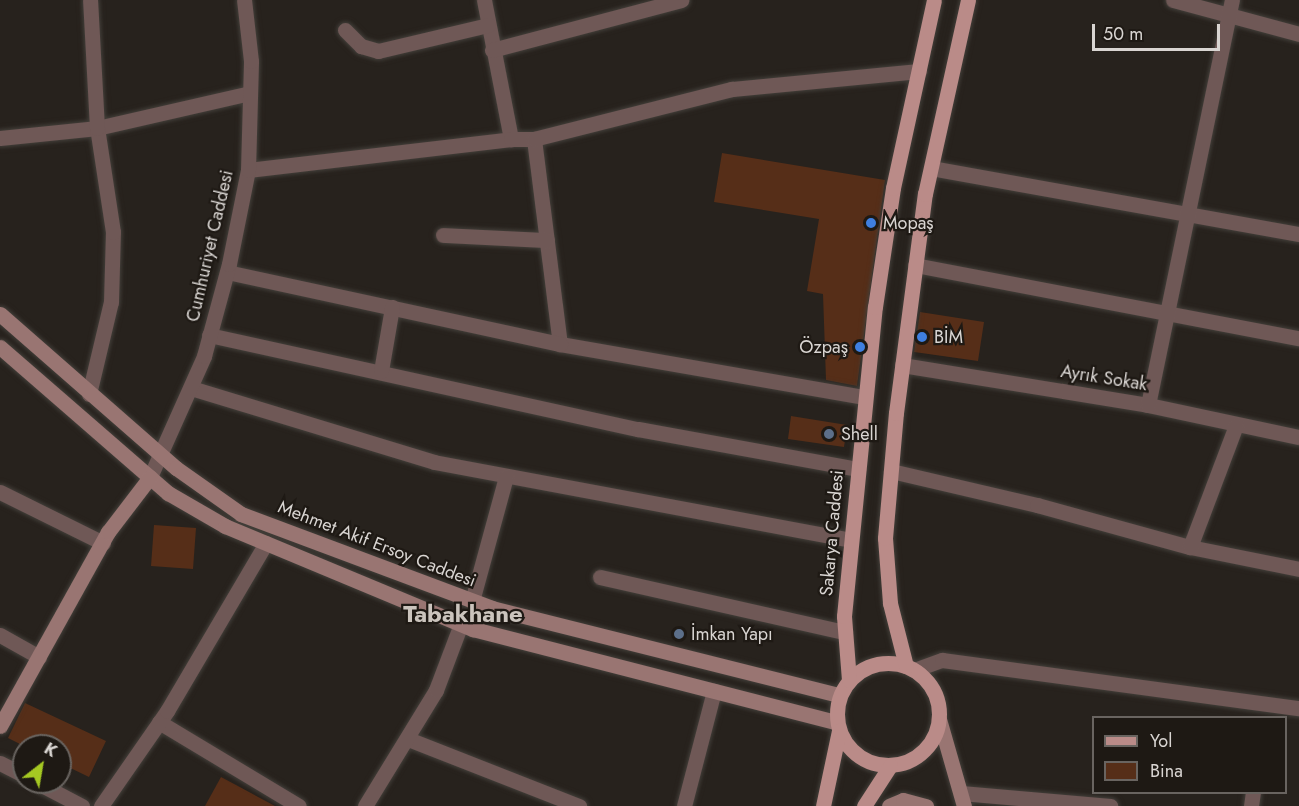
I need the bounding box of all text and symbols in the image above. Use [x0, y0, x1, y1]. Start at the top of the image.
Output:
scale bar [1095, 12, 1222, 50]
text: 50 m [1103, 21, 1143, 47]
street label: Cumhuriyet Caddesi [182, 168, 238, 324]
place label: Mopaş [883, 212, 934, 234]
marker: Mopaş [864, 216, 878, 230]
place label: BİM [934, 326, 963, 348]
marker: BİM [915, 330, 929, 344]
place label: Özpaş [799, 336, 848, 358]
marker: Özpaş [853, 340, 867, 354]
street label: Ayrık Sokak [1059, 361, 1149, 395]
place label: Shell [841, 423, 878, 445]
marker: Shell [822, 427, 836, 441]
street label: Sakarya Caddesi [816, 469, 848, 597]
street label: Mehmet Akif Ersoy Caddesi [275, 496, 479, 592]
district label: Tabakhane [403, 600, 523, 628]
place label: İmkan Yapı [691, 623, 773, 645]
marker: İmkan Yapı [672, 627, 686, 641]
legend [1092, 716, 1287, 794]
text: Yol [1150, 728, 1172, 754]
north arrow [12, 734, 72, 794]
text: K [40, 737, 61, 763]
text: Bina [1150, 758, 1183, 784]

